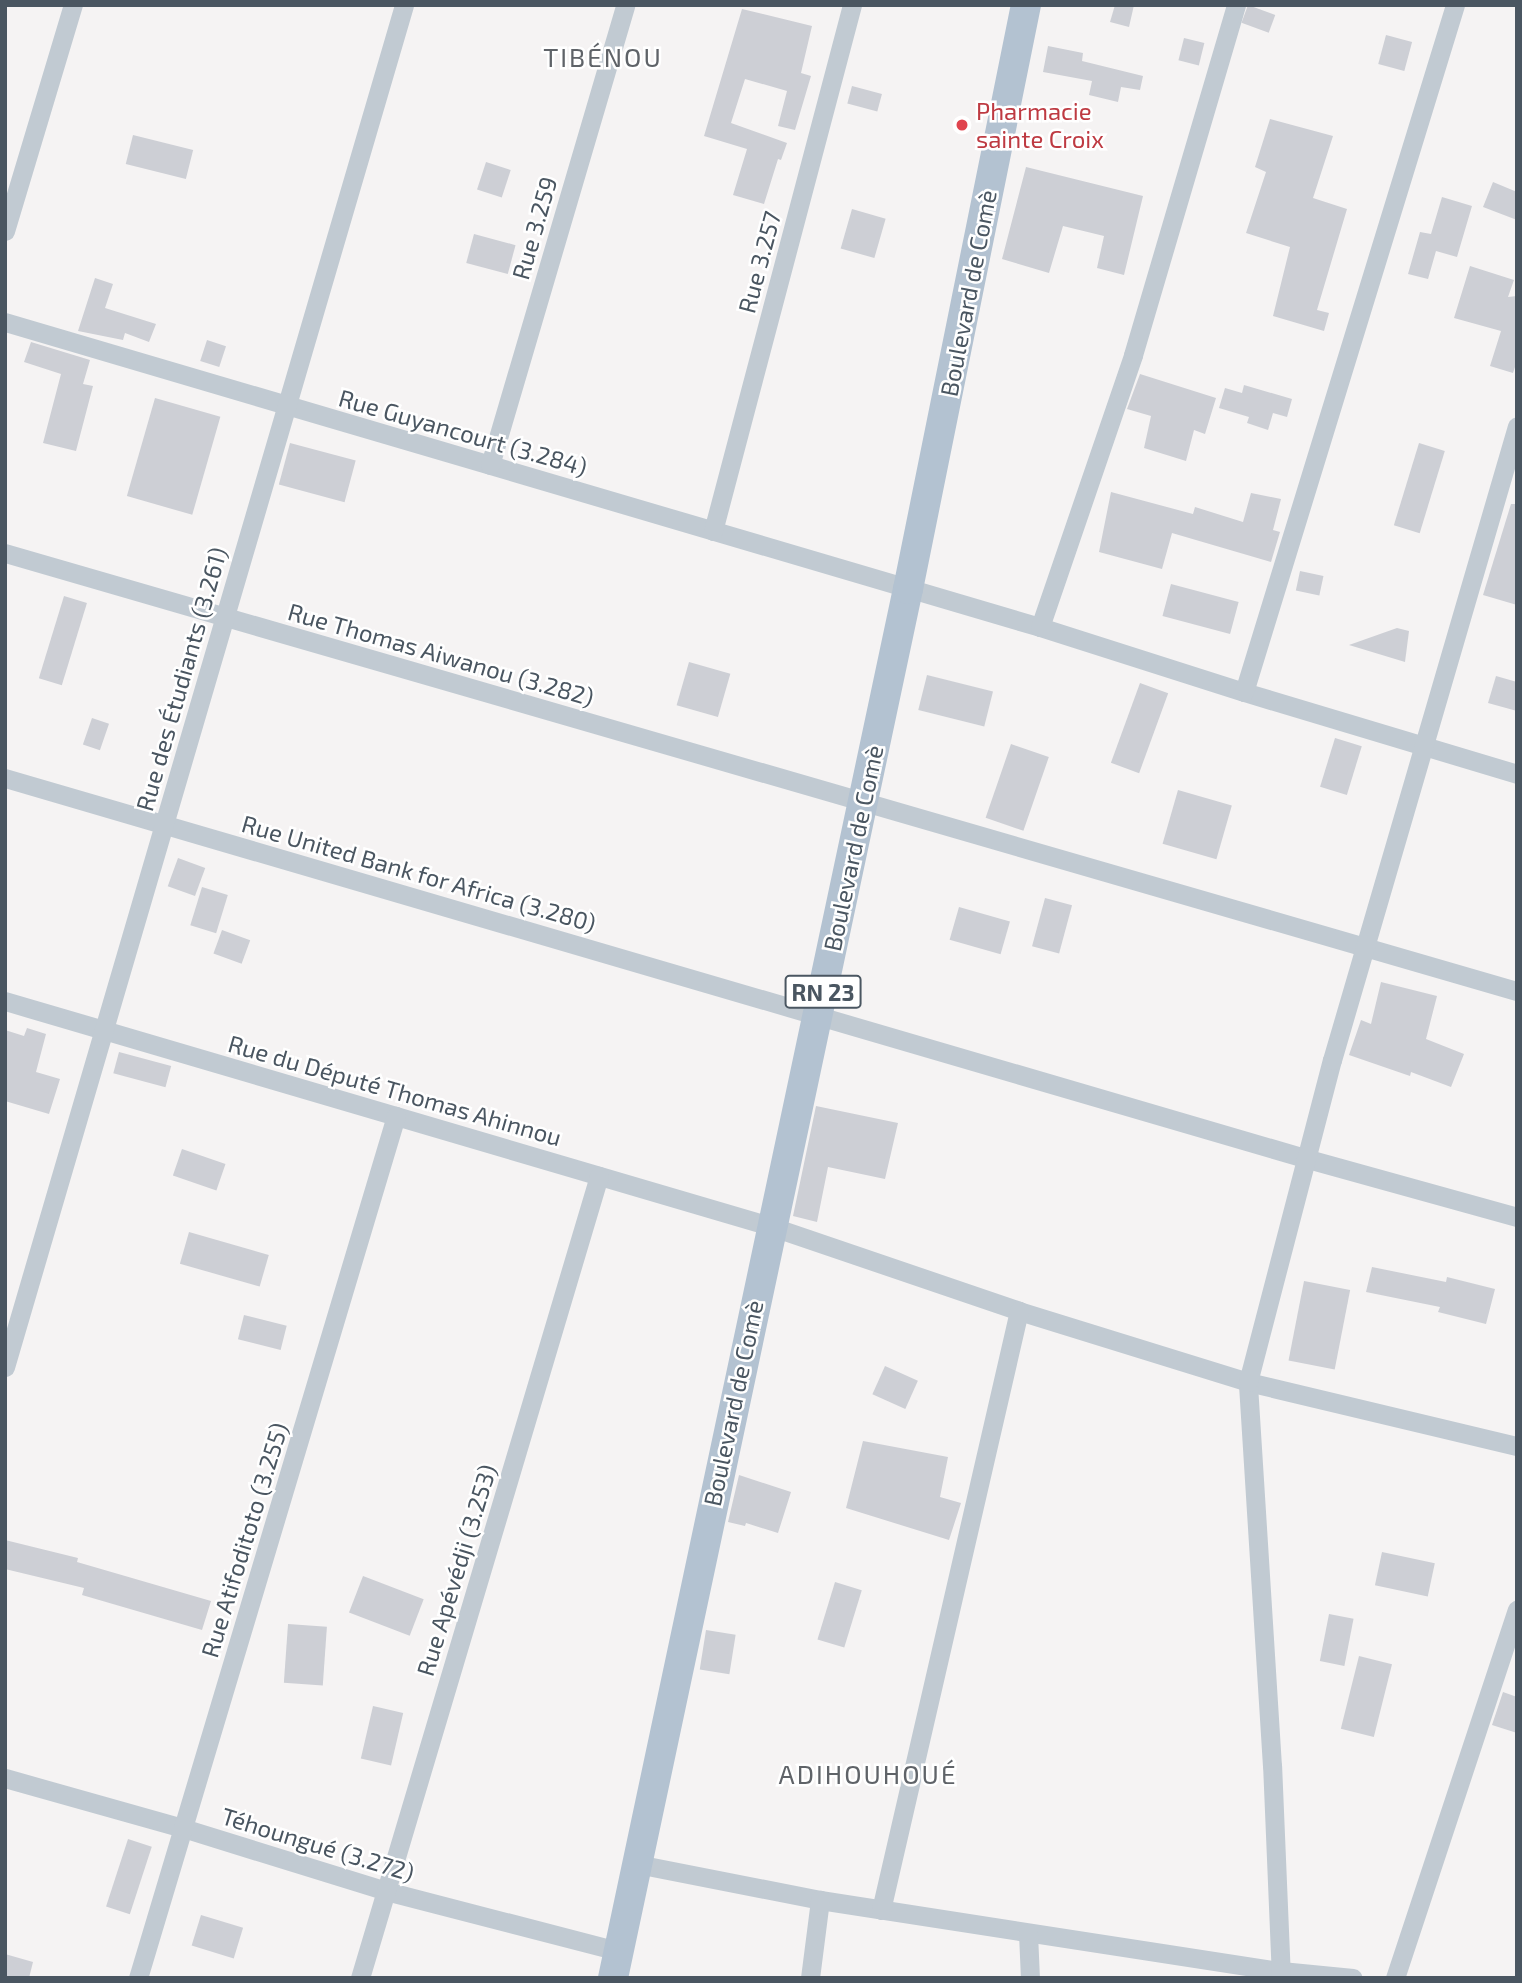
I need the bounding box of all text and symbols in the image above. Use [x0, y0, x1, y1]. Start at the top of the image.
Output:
district label: TIBÉNOU [544, 41, 662, 73]
place label: Pharmacie sainte Croix [976, 97, 1104, 153]
marker: Pharmacie sainte Croix [954, 117, 970, 133]
street label: Rue 3.259 [506, 173, 562, 283]
street label: Boulevard de Comè [934, 187, 1002, 399]
street label: Rue 3.257 [732, 208, 786, 316]
street label: Rue Guyancourt (3.284) [335, 383, 591, 481]
street label: Rue des Étudiants (3.261) [130, 544, 232, 814]
street label: Rue Thomas Aiwanou (3.282) [284, 596, 598, 712]
street label: Boulevard de Comè [817, 742, 889, 954]
street label: Rue United Bank for Africa (3.280) [238, 808, 600, 938]
road number: RN 23 [784, 973, 862, 1012]
street label: Rue du Député Thomas Ahinnou [224, 1028, 566, 1152]
street label: Boulevard de Comè [697, 1297, 769, 1509]
street label: Rue Atifoditoto (3.255) [194, 1419, 294, 1661]
street label: Rue Apévédji (3.253) [410, 1461, 502, 1679]
district label: ADIHOUHOUÉ [780, 1758, 956, 1790]
street label: Téhoungué (3.272) [218, 1801, 418, 1887]

